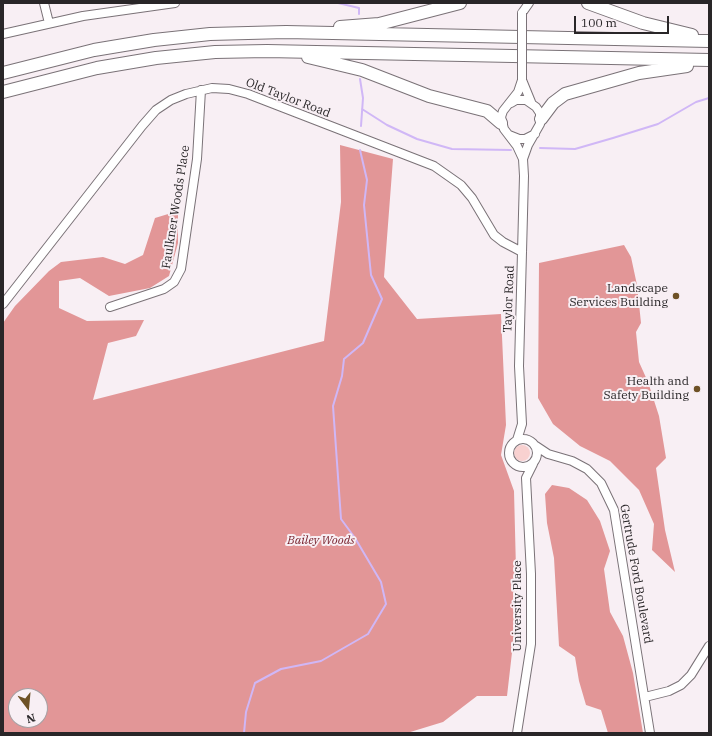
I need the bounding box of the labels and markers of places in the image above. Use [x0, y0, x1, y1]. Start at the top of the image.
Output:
place label: Landscape Services Building [570, 282, 668, 310]
marker: Landscape Services Building [671, 291, 681, 301]
place label: Health and Safety Building [604, 375, 689, 403]
marker: Health and Safety Building [692, 384, 702, 394]

